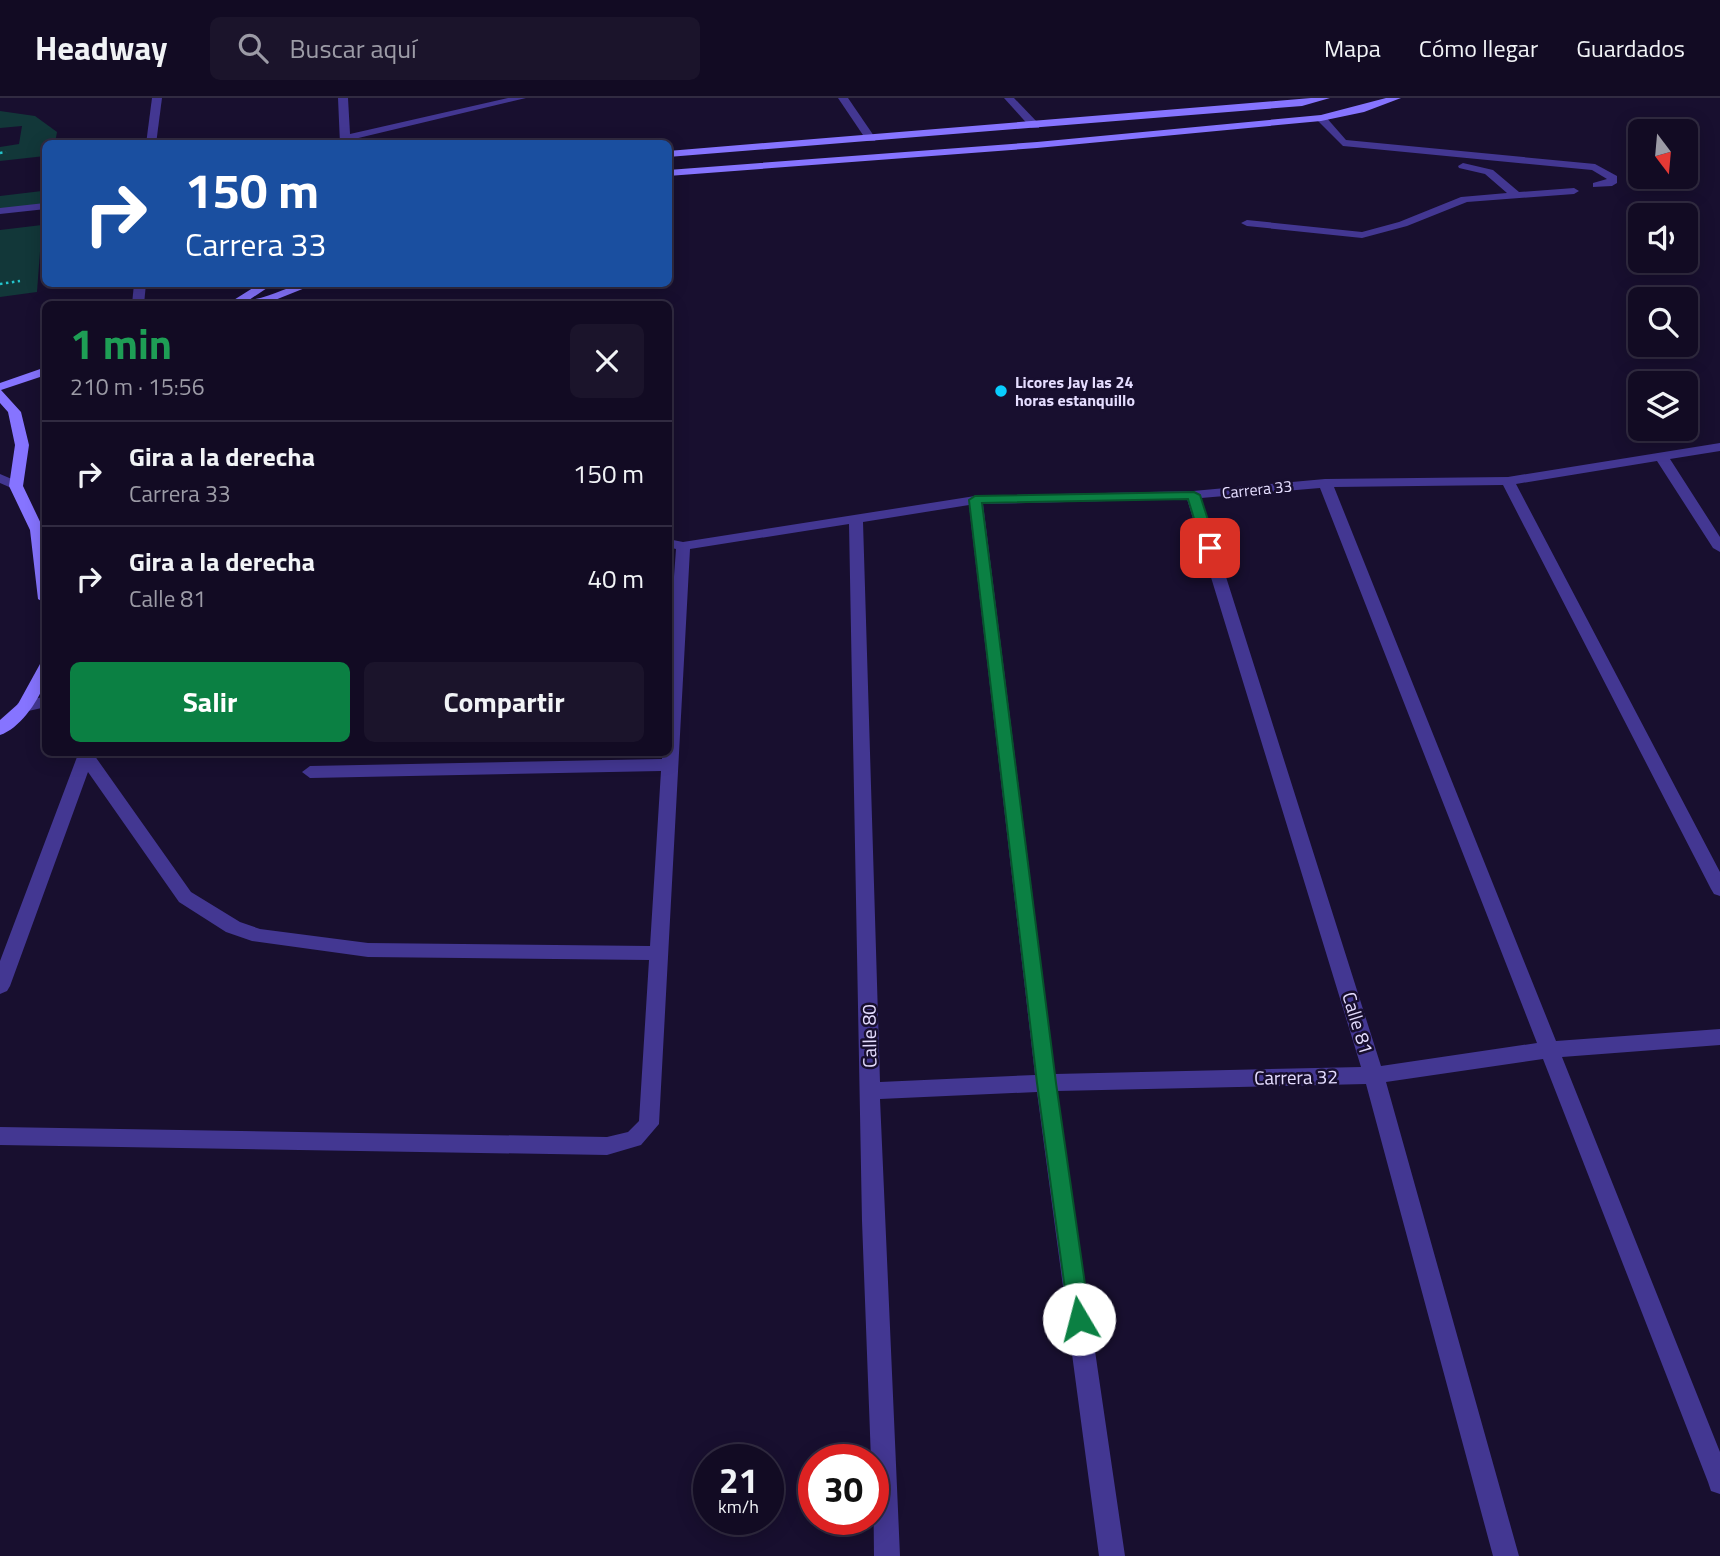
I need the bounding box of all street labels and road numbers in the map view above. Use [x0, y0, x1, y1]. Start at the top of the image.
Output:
street label: Carrera 33 [1221, 473, 1293, 505]
street label: Calle 81 [1335, 988, 1382, 1058]
street label: Calle 80 [853, 1004, 884, 1068]
street label: Carrera 32 [1254, 1061, 1338, 1092]

